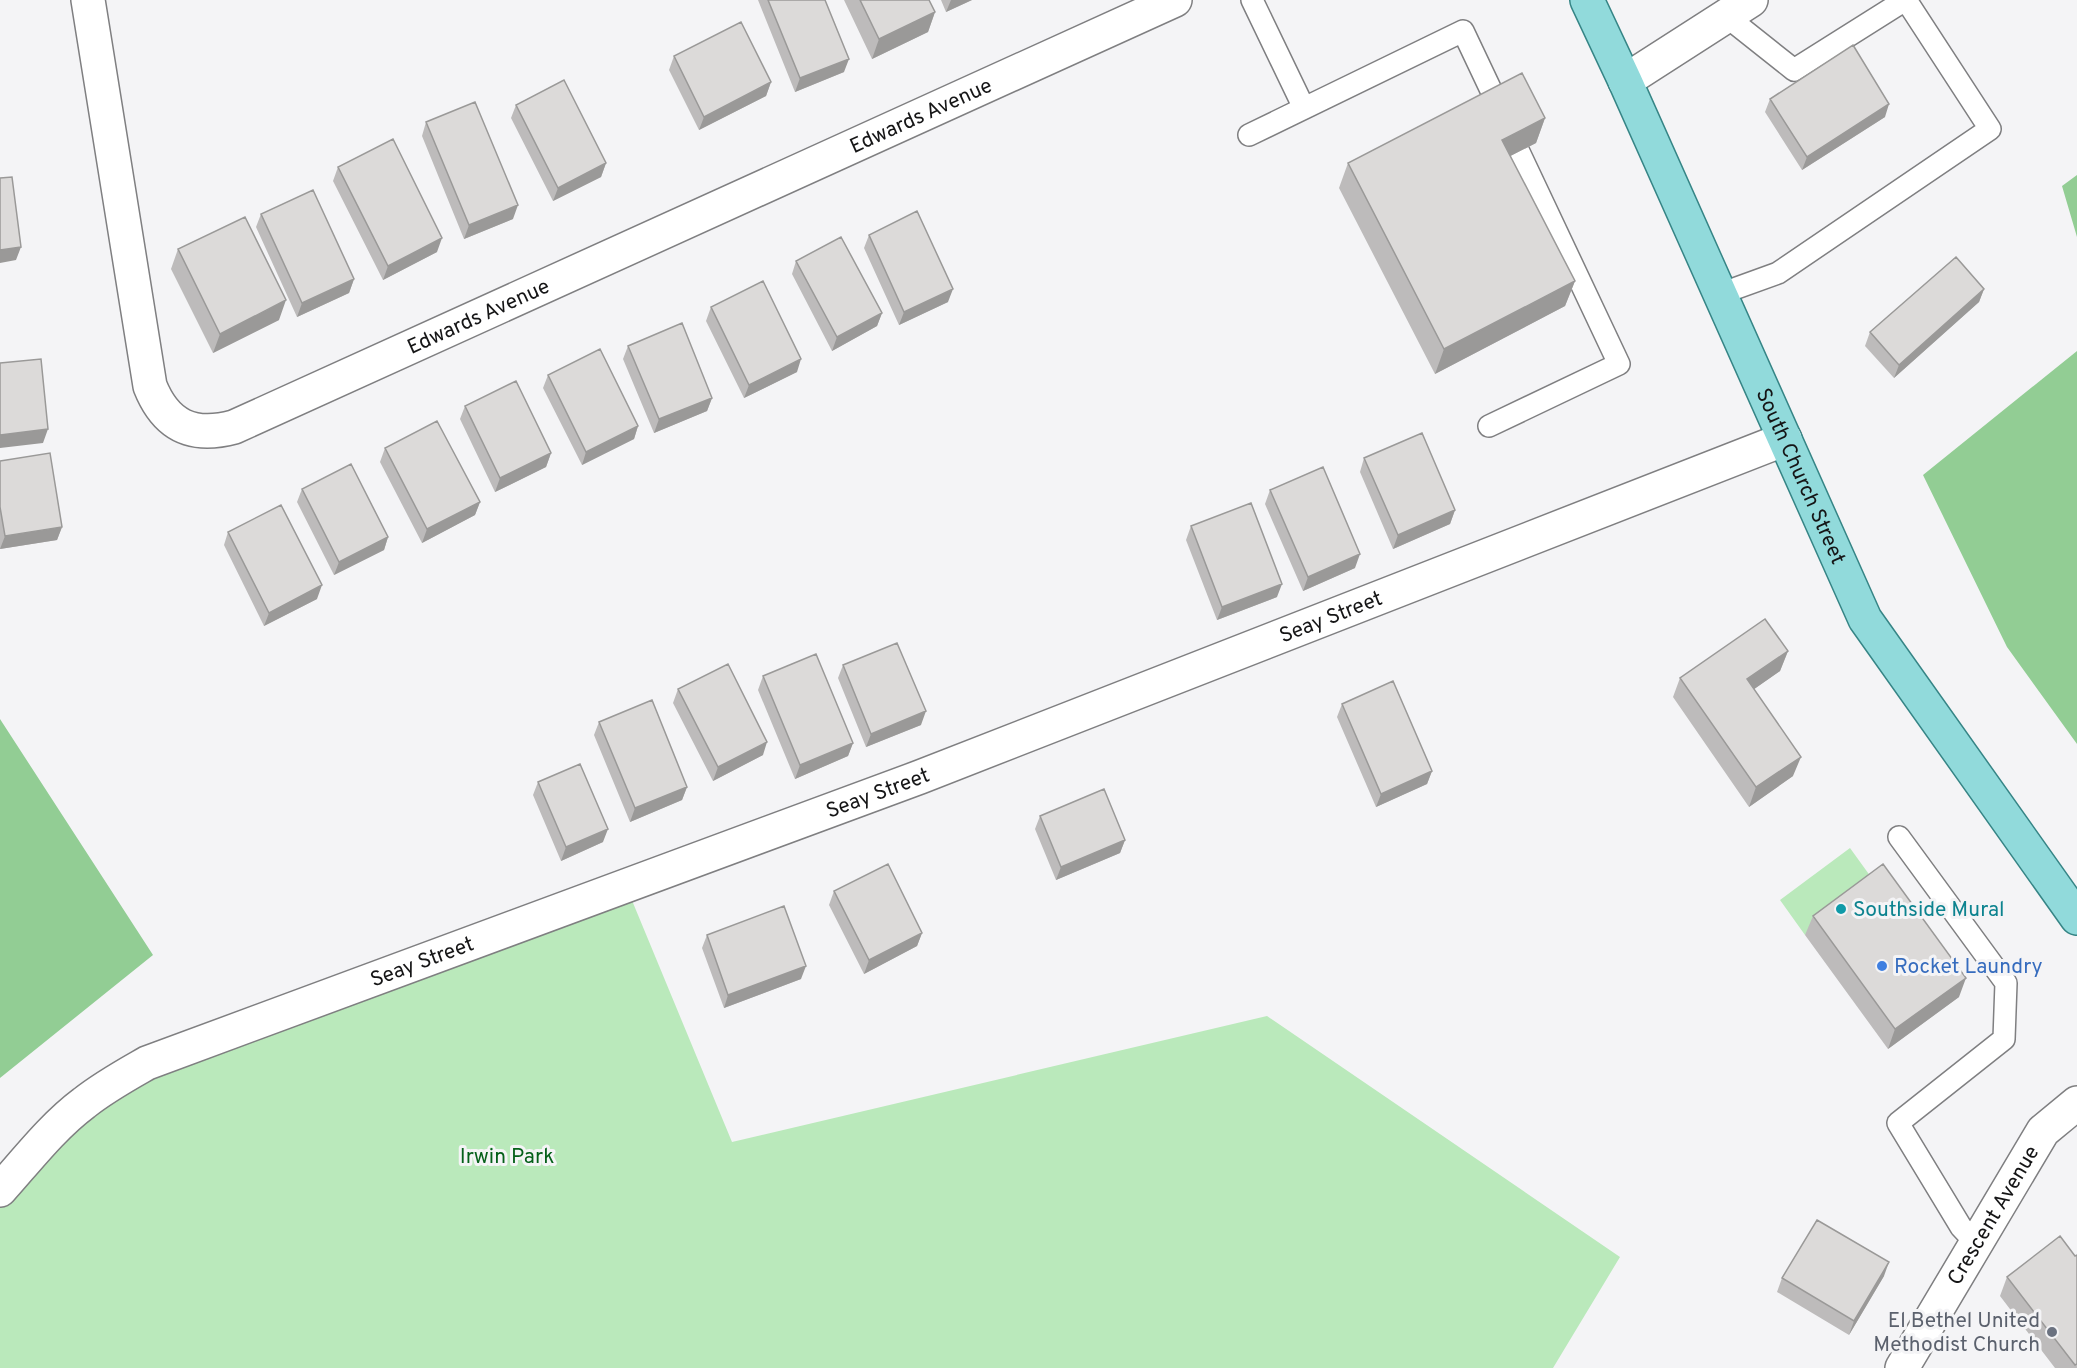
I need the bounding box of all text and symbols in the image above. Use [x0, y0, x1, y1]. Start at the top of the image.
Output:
street label: Edwards Avenue [846, 73, 997, 161]
street label: Edwards Avenue [403, 274, 554, 362]
street label: South Church Street [1749, 384, 1851, 569]
street label: Seay Street [1276, 586, 1387, 650]
street label: Seay Street [823, 763, 934, 825]
place label: Southside Mural [1853, 897, 2004, 924]
marker: Southside Mural [1834, 902, 1848, 916]
street label: Seay Street [367, 931, 478, 994]
place label: Rocket Laundry [1894, 954, 2043, 981]
marker: Rocket Laundry [1875, 959, 1889, 973]
street label: Crescent Avenue [1942, 1141, 2046, 1291]
park label: Irwin Park [460, 1144, 554, 1171]
place label: El Bethel United Methodist Church [1873, 1308, 2040, 1359]
marker: El Bethel United Methodist Church [2045, 1325, 2059, 1339]

